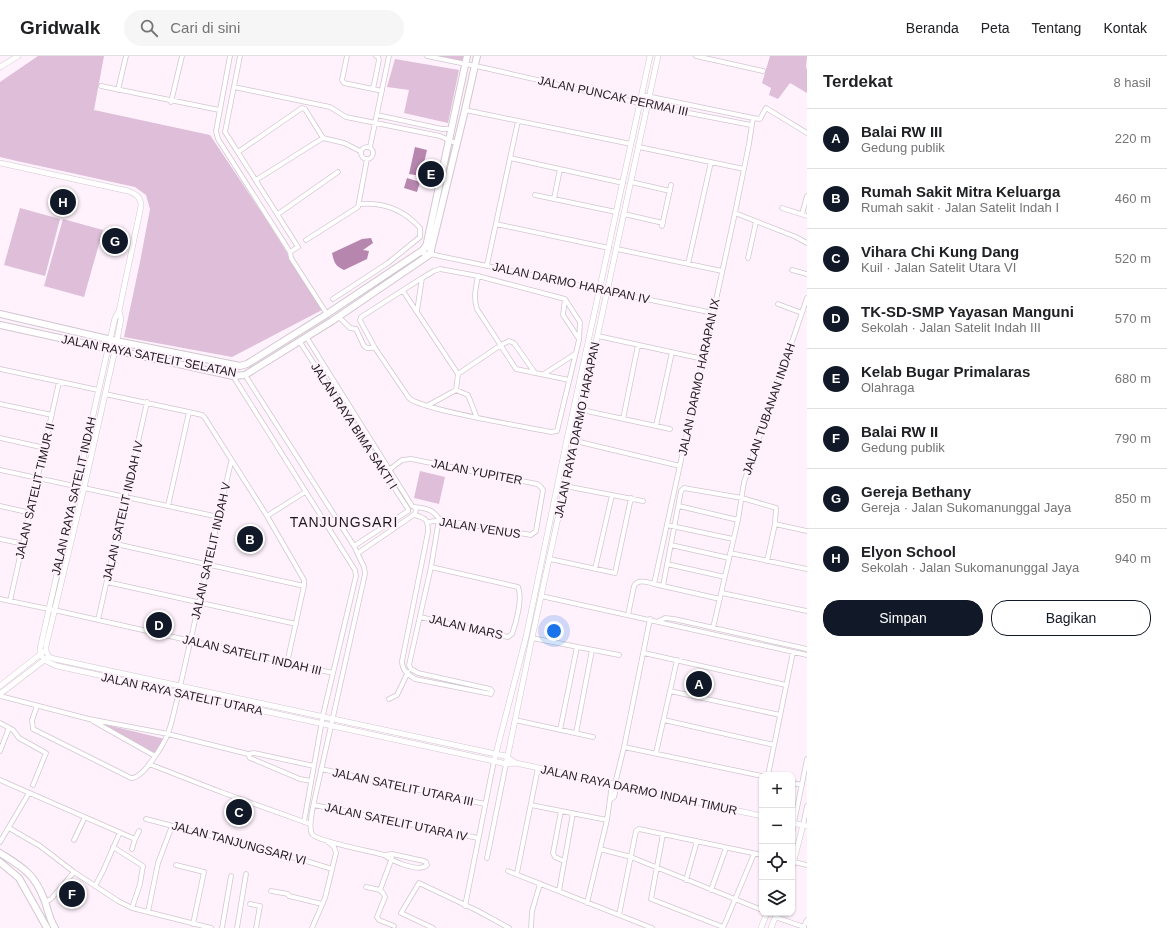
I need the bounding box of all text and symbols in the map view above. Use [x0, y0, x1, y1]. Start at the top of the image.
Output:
search box [124, 10, 404, 46]
text: Gridwalk [20, 17, 100, 38]
icon: search [138, 17, 160, 39]
text: Cari di sini [170, 19, 240, 36]
text: Beranda [906, 20, 959, 36]
text: Peta [981, 20, 1010, 36]
text: Tentang [1032, 20, 1081, 36]
text: Kontak [1103, 20, 1147, 36]
text: Terdekat [823, 72, 893, 91]
street label: JALAN PUNCAK PERMAI III [537, 73, 689, 119]
text: 8 hasil [1113, 75, 1151, 90]
text: Balai RW III [861, 123, 942, 140]
text: A [831, 131, 841, 146]
text: 220 m [1115, 131, 1151, 146]
text: Gedung publik [861, 140, 945, 155]
pin: E [418, 159, 444, 189]
text: Rumah Sakit Mitra Keluarga [861, 183, 1060, 200]
pin: H [50, 187, 76, 217]
text: B [831, 191, 841, 206]
text: 460 m [1115, 191, 1151, 206]
text: Rumah sakit · Jalan Satelit Indah I [861, 200, 1059, 215]
pin: G [102, 226, 128, 256]
text: Vihara Chi Kung Dang [861, 243, 1019, 260]
text: C [831, 251, 841, 266]
text: 520 m [1115, 251, 1151, 266]
street label: JALAN DARMO HARAPAN IV [491, 259, 651, 307]
text: Kuil · Jalan Satelit Utara VI [861, 260, 1016, 275]
street label: JALAN DARMO HARAPAN IX [675, 297, 723, 457]
text: TK-SD-SMP Yayasan Manguni [861, 303, 1074, 320]
text: D [831, 311, 841, 326]
text: 570 m [1115, 311, 1151, 326]
text: Sekolah · Jalan Satelit Indah III [861, 320, 1041, 335]
street label: JALAN RAYA SATELIT SELATAN [60, 332, 238, 380]
street label: JALAN RAYA DARMO HARAPAN [552, 341, 602, 519]
street label: JALAN TUBANAN INDAH [740, 341, 798, 477]
street label: JALAN RAYA BIMA SAKTI I [308, 360, 400, 492]
text: Kelab Bugar Primalaras [861, 363, 1030, 380]
text: E [832, 371, 840, 386]
text: 680 m [1115, 371, 1151, 386]
text: Olahraga [861, 380, 914, 395]
street label: JALAN RAYA SATELIT INDAH [49, 415, 99, 577]
street label: JALAN SATELIT TIMUR II [13, 422, 57, 560]
text: Balai RW II [861, 423, 938, 440]
text: F [832, 431, 840, 446]
text: 790 m [1115, 431, 1151, 446]
street label: JALAN SATELIT INDAH IV [100, 439, 146, 583]
text: Gedung publik [861, 440, 945, 455]
street label: JALAN YUPITER [430, 456, 524, 488]
street label: JALAN SATELIT INDAH V [188, 481, 234, 621]
text: Gereja Bethany [861, 483, 971, 500]
text: G [831, 491, 841, 506]
text: 850 m [1115, 491, 1151, 506]
text: Gereja · Jalan Sukomanunggal Jaya [861, 500, 1071, 515]
district label: TANJUNGSARI [290, 514, 398, 530]
street label: JALAN VENUS [438, 515, 522, 541]
pin: B [237, 524, 263, 554]
text: Elyon School [861, 543, 956, 560]
text: H [831, 551, 841, 566]
text: 940 m [1115, 551, 1151, 566]
text: Sekolah · Jalan Sukomanunggal Jaya [861, 560, 1079, 575]
button: Simpan [823, 600, 983, 636]
button: Bagikan [991, 600, 1151, 636]
pin: D [146, 610, 172, 640]
street label: JALAN MARS [428, 612, 504, 642]
your location [544, 621, 564, 641]
street label: JALAN SATELIT INDAH III [181, 632, 323, 678]
pin: A [686, 669, 712, 699]
street label: JALAN RAYA SATELIT UTARA [100, 670, 264, 718]
street label: JALAN RAYA DARMO INDAH TIMUR [539, 762, 739, 818]
street label: JALAN SATELIT UTARA III [331, 765, 475, 809]
map controls [759, 772, 795, 916]
button: + [759, 772, 795, 808]
pin: C [226, 797, 252, 827]
street label: JALAN SATELIT UTARA IV [323, 800, 469, 844]
button: − [759, 808, 795, 844]
street label: JALAN TANJUNGSARI VI [170, 818, 308, 868]
button: locate [759, 844, 795, 880]
pin: F [59, 879, 85, 909]
button: layers [759, 880, 795, 916]

